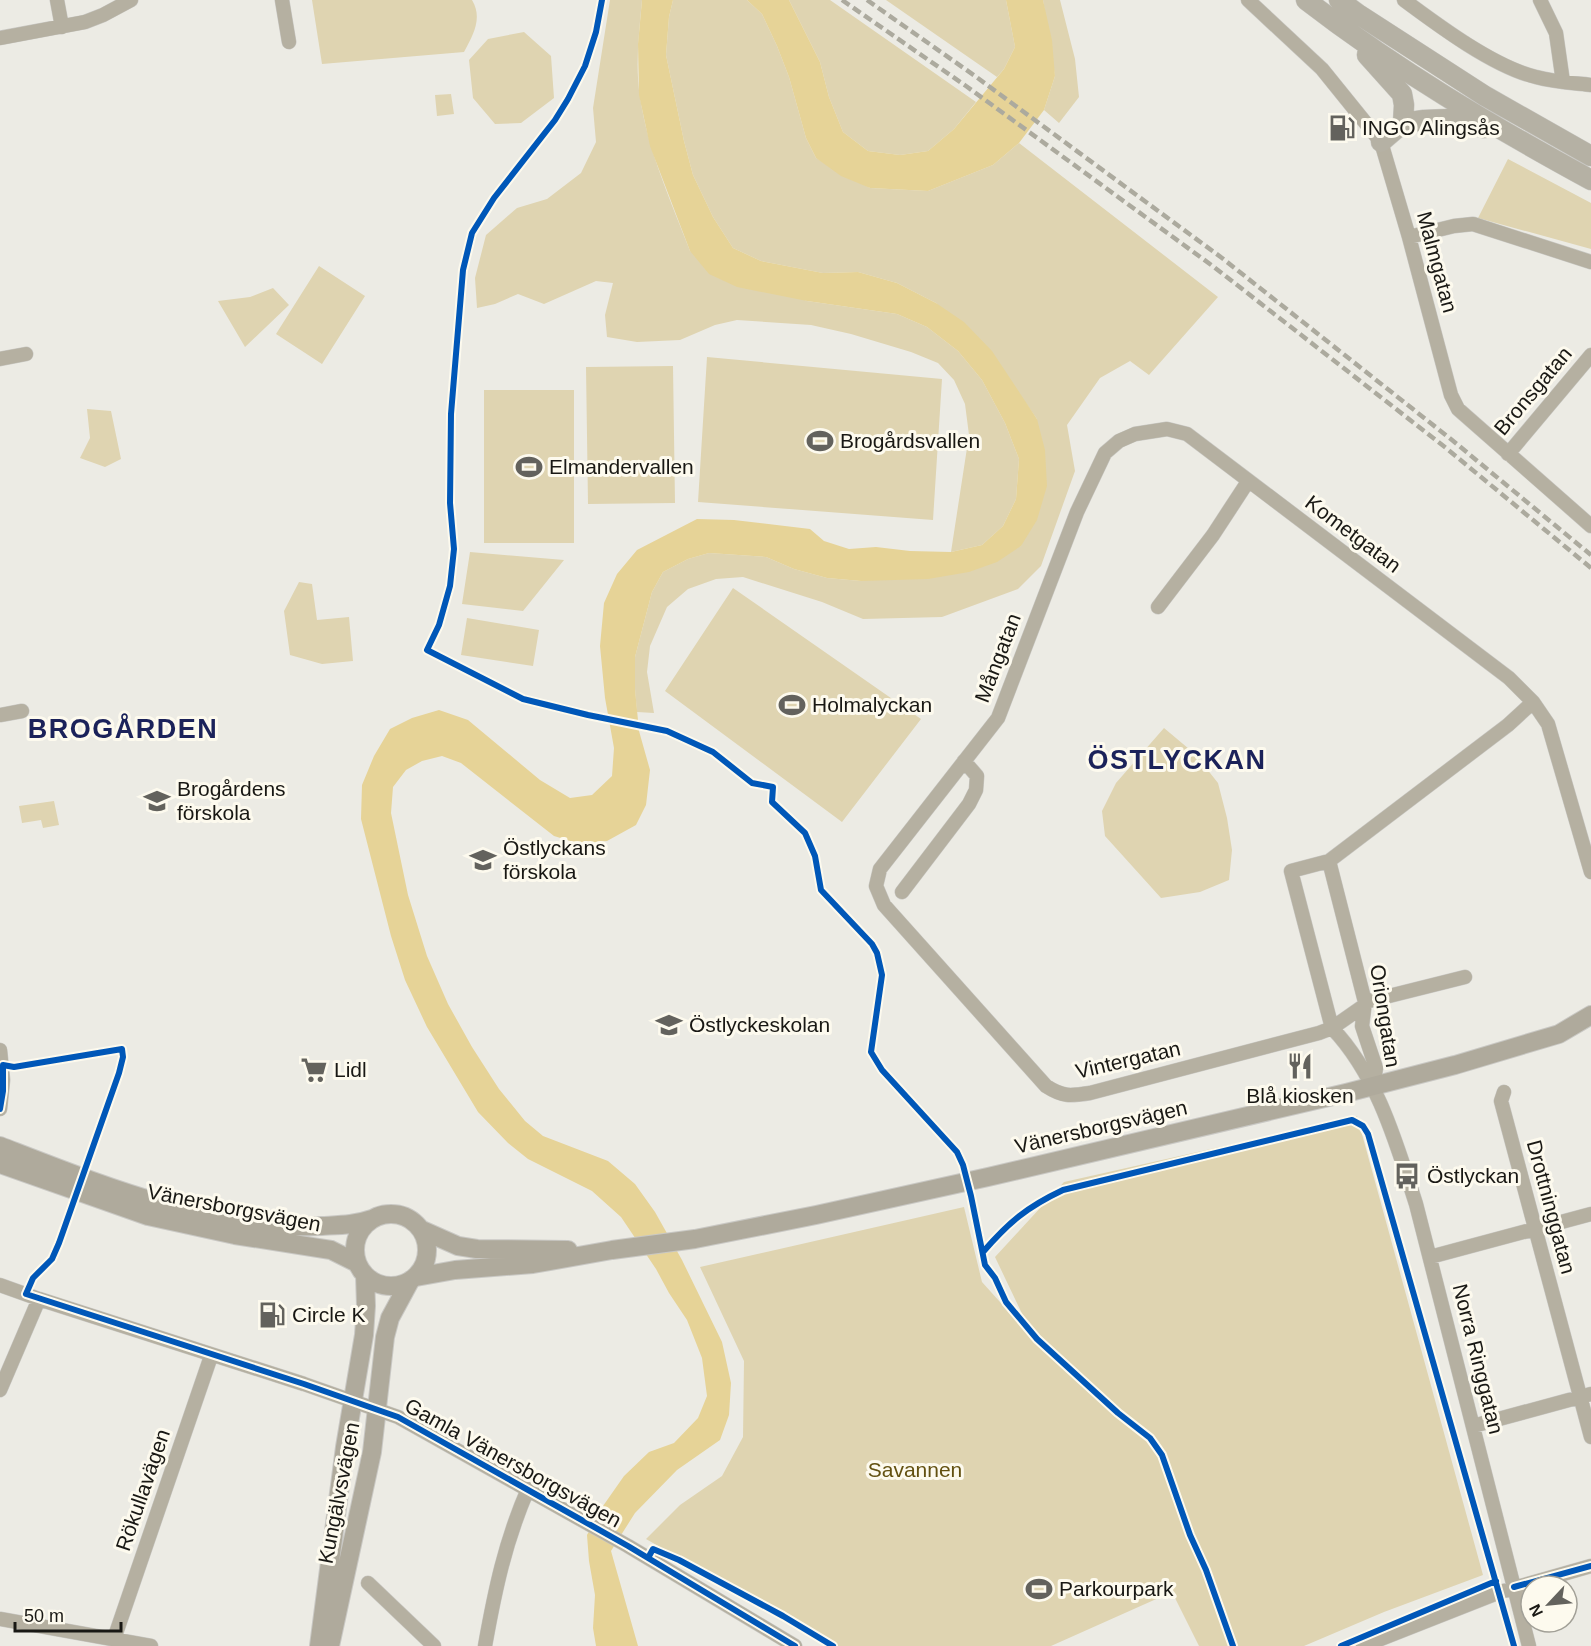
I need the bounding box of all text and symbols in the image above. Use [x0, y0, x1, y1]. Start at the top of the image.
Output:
fuel station icon: INGO Alingsås [1327, 113, 1357, 143]
place label: INGO Alingsås [1362, 116, 1500, 139]
street label: Malmgatan [1413, 209, 1462, 315]
street label: Bronsgatan [1489, 342, 1576, 439]
sports icon: Brogårdsvallen [805, 426, 835, 456]
place label: Brogårdsvallen [840, 429, 980, 452]
sports icon: Elmandervallen [514, 452, 544, 482]
place label: Elmandervallen [549, 455, 694, 478]
street label: Kometgatan [1301, 490, 1405, 577]
street label: Mångatan [970, 610, 1025, 706]
sports icon: Holmalyckan [777, 690, 807, 720]
place label: Holmalyckan [812, 693, 932, 716]
district label: BROGÅRDEN [28, 713, 218, 744]
district label: ÖSTLYCKAN [1087, 745, 1267, 775]
place label: Brogårdens förskola [177, 777, 286, 824]
school or university icon: Brogårdens förskola [142, 786, 172, 816]
place label: Östlyckans förskola [503, 836, 606, 883]
school or university icon: Östlyckans förskola [468, 845, 498, 875]
street label: Oriongatan [1366, 963, 1405, 1069]
school or university icon: Östlyckeskolan [654, 1010, 684, 1040]
place label: Östlyckeskolan [689, 1013, 830, 1036]
street label: Vintergatan [1073, 1036, 1183, 1083]
restaurant icon: Blå kiosken [1285, 1051, 1315, 1081]
supermarket icon: Lidl [299, 1055, 329, 1085]
place label: Lidl [334, 1058, 367, 1081]
place label: Blå kiosken [1246, 1084, 1354, 1107]
street label: Vänersborgsvägen [1012, 1095, 1189, 1158]
street label: Drottninggatan [1523, 1137, 1580, 1276]
bus stop icon: Östlyckan [1392, 1161, 1422, 1191]
place label: Östlyckan [1427, 1164, 1519, 1187]
street label: Vänersborgsvägen [145, 1179, 323, 1236]
street label: Norra Ringgatan [1449, 1281, 1508, 1436]
fuel station icon: Circle K [257, 1300, 287, 1330]
place label: Circle K [292, 1303, 366, 1326]
street label: Gamla Vänersborgsvägen [401, 1393, 626, 1532]
street label: Kungälvsvägen [314, 1420, 363, 1566]
street label: Rökullavägen [111, 1426, 174, 1554]
park label: Savannen [868, 1458, 962, 1481]
sports icon: Parkourpark [1024, 1574, 1054, 1604]
north arrow [1519, 1574, 1579, 1634]
place label: Parkourpark [1059, 1577, 1174, 1600]
scale bar [15, 1595, 122, 1633]
text: N [1526, 1601, 1546, 1619]
text: 50 m [24, 1606, 64, 1626]

